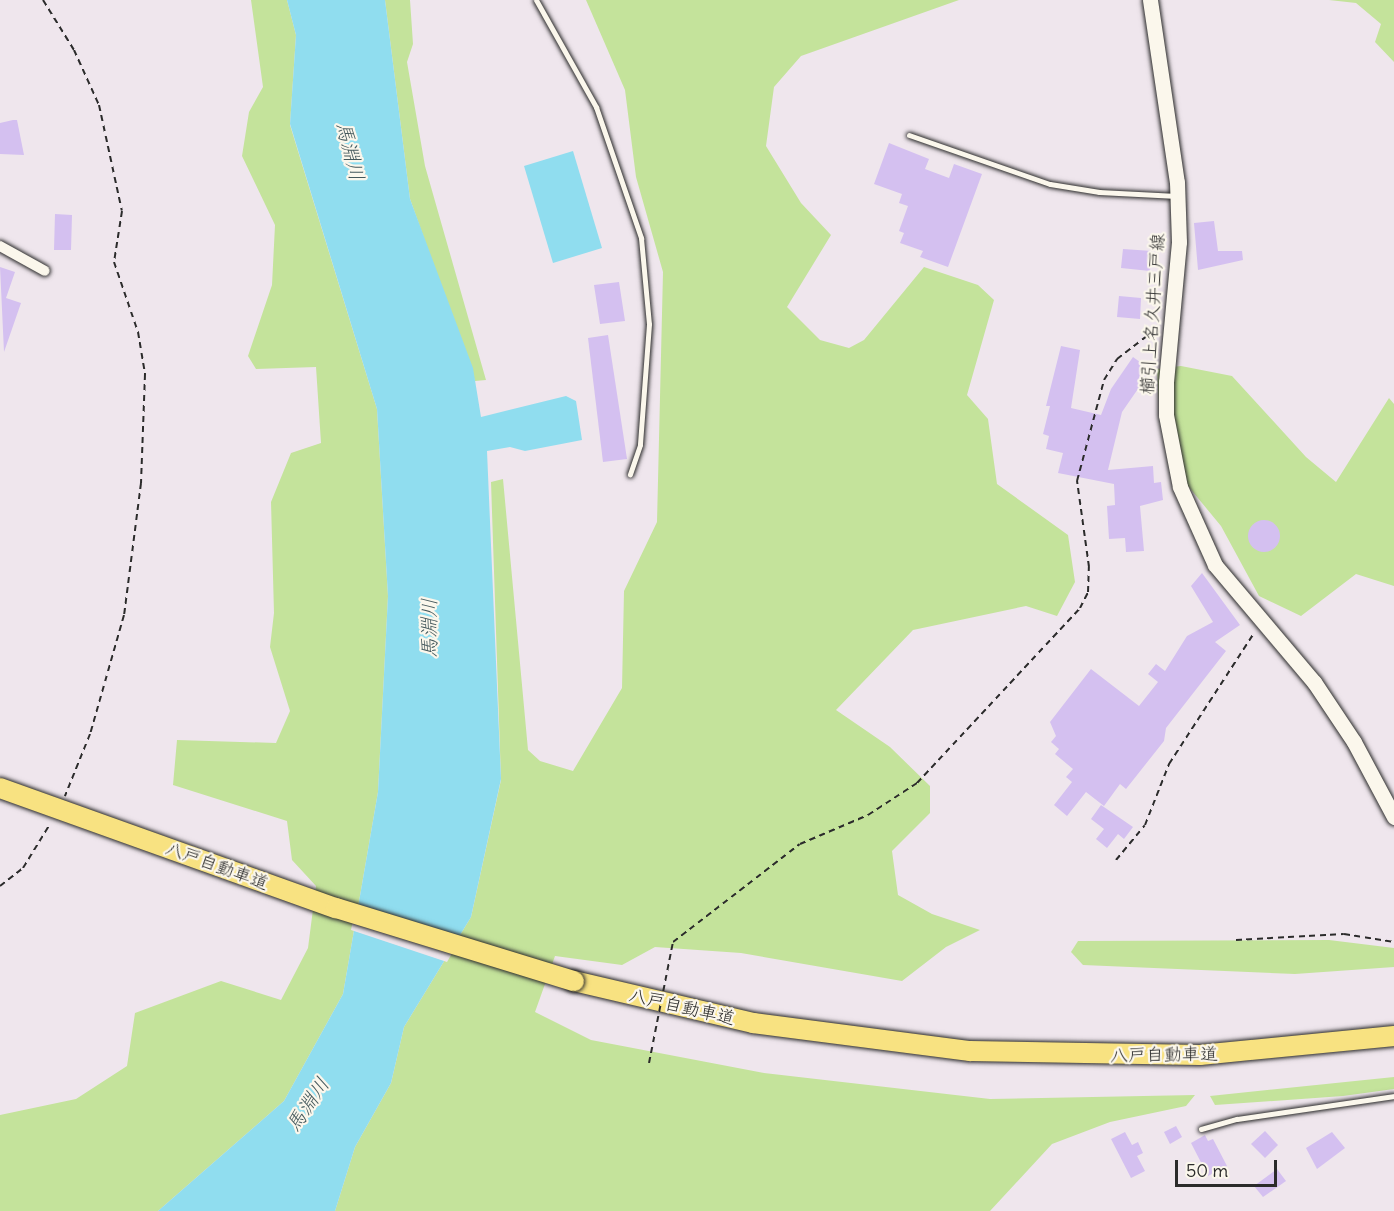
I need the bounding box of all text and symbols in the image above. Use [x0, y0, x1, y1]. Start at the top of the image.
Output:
water label: 馬淵川 [332, 119, 370, 183]
street label: 櫛引上名久井三戸線 [1137, 232, 1169, 396]
water label: 馬淵川 [416, 598, 440, 658]
street label: 八戸自動車道 [163, 837, 271, 895]
street label: 八戸自動車道 [627, 984, 737, 1030]
street label: 八戸自動車道 [1110, 1043, 1218, 1067]
water label: 馬淵川 [280, 1072, 334, 1136]
scale bar [1178, 1148, 1280, 1186]
text: 50 m [1186, 1159, 1228, 1182]

